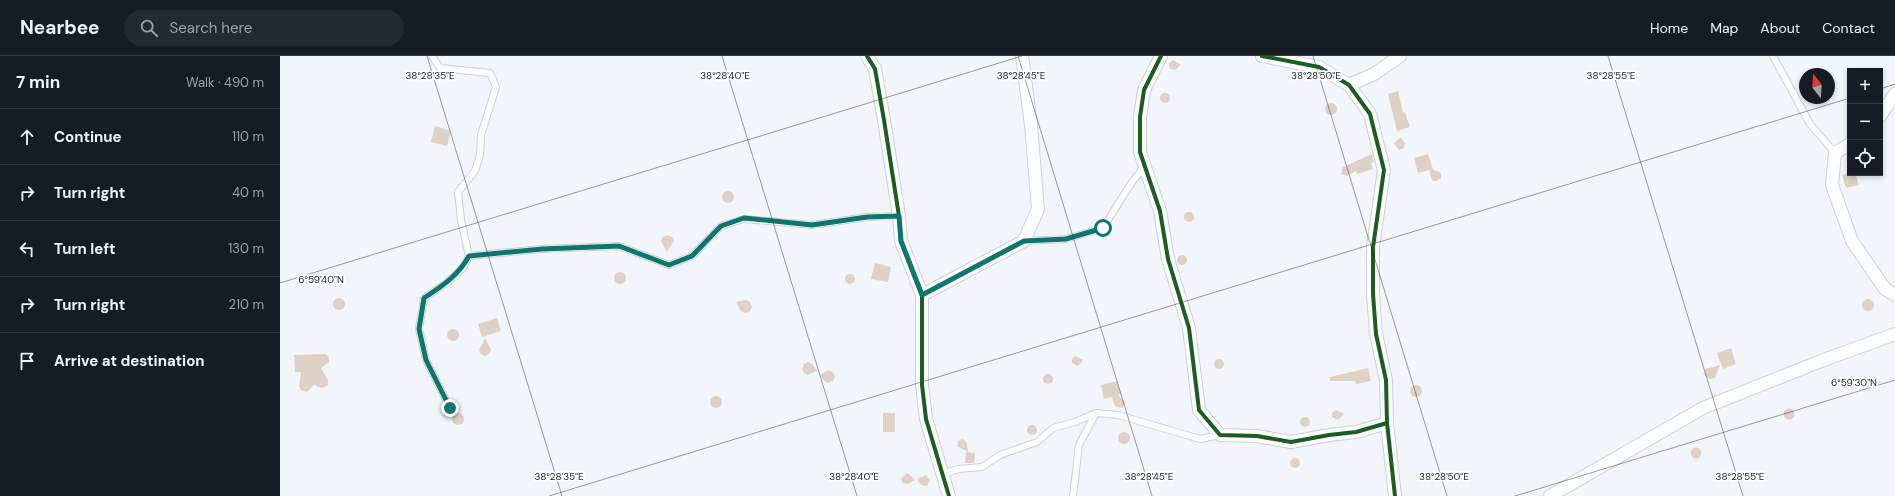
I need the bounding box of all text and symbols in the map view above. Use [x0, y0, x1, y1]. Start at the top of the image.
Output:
search box [124, 10, 404, 46]
text: Nearbee [20, 15, 100, 40]
icon: search [138, 17, 160, 39]
text: Search here [170, 18, 252, 38]
text: Home [1650, 19, 1688, 37]
text: Map [1710, 19, 1738, 37]
text: About [1760, 19, 1800, 37]
text: Contact [1822, 19, 1875, 37]
north arrow [1799, 68, 1835, 104]
map controls [1847, 68, 1883, 176]
button: + [1847, 68, 1883, 104]
text: 38°28'35"E [405, 69, 455, 82]
text: 38°28'40"E [700, 69, 750, 82]
text: 38°28'45"E [997, 69, 1046, 82]
text: 38°28'50"E [1291, 69, 1341, 82]
text: 38°28'55"E [1587, 69, 1636, 82]
text: 7 min [16, 71, 60, 93]
text: Walk · 490 m [186, 74, 264, 91]
button: − [1847, 104, 1883, 140]
icon: ahead [16, 126, 38, 148]
text: Continue [54, 127, 122, 147]
text: 110 m [232, 128, 264, 145]
button: locate [1847, 140, 1883, 176]
icon: right [16, 182, 38, 204]
text: Turn right [54, 183, 125, 203]
text: 40 m [232, 184, 264, 201]
route start [1094, 219, 1112, 237]
icon: left [16, 238, 38, 260]
text: Turn left [54, 239, 115, 259]
text: 130 m [228, 240, 264, 257]
text: 6°59'40"N [298, 273, 344, 286]
icon: right [16, 294, 38, 316]
text: Turn right [54, 295, 125, 315]
text: 210 m [229, 296, 264, 313]
icon: arrive [16, 350, 38, 372]
text: Arrive at destination [54, 351, 205, 371]
text: 6°59'30"N [1831, 376, 1877, 389]
route end [441, 399, 459, 417]
text: 38°28'35"E [534, 470, 584, 483]
text: 38°28'40"E [829, 470, 879, 483]
text: 38°28'45"E [1125, 470, 1174, 483]
text: 38°28'50"E [1419, 470, 1469, 483]
text: 38°28'55"E [1716, 470, 1765, 483]

